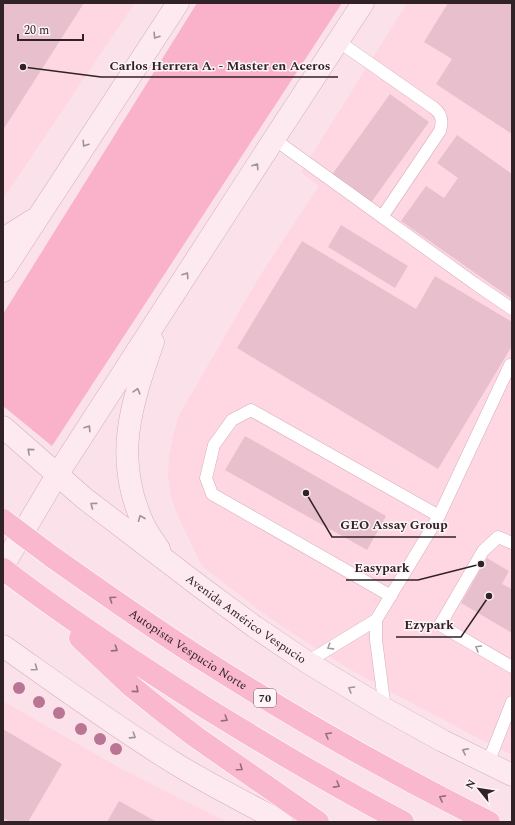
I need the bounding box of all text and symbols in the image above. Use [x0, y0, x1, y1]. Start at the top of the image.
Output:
scale bar [18, 16, 83, 42]
text: 20 m [24, 21, 49, 40]
one-way arrow [154, 31, 161, 38]
callout: Carlos Herrera A. - Master en Aceros [101, 52, 338, 77]
text: Carlos Herrera A. - Master en Aceros [110, 56, 330, 76]
one-way arrow [82, 140, 90, 147]
one-way arrow [251, 163, 259, 170]
one-way arrow [181, 272, 189, 279]
one-way arrow [132, 388, 140, 394]
one-way arrow [83, 425, 91, 432]
one-way arrow [27, 449, 35, 456]
one-way arrow [91, 503, 98, 510]
callout: GEO Assay Group [332, 512, 456, 537]
one-way arrow [138, 514, 146, 522]
text: GEO Assay Group [340, 515, 448, 535]
callout: Easypark [346, 555, 418, 580]
text: Easypark [354, 558, 410, 578]
street label: Avenida Américo Vespucio [181, 570, 310, 669]
one-way arrow [109, 597, 116, 604]
street label: Autopista Vespucio Norte [125, 604, 251, 695]
callout: Ezypark [396, 612, 461, 637]
text: Ezypark [404, 615, 454, 635]
one-way arrow [327, 643, 334, 650]
one-way arrow [111, 644, 118, 652]
one-way arrow [475, 645, 482, 652]
one-way arrow [31, 663, 38, 671]
one-way arrow [131, 685, 139, 692]
one-way arrow [348, 686, 355, 693]
road number: 70 [254, 689, 276, 707]
one-way arrow [221, 714, 228, 722]
one-way arrow [129, 731, 136, 739]
one-way arrow [325, 733, 332, 740]
one-way arrow [461, 749, 469, 756]
one-way arrow [236, 763, 243, 771]
north arrow [459, 769, 499, 809]
text: N [461, 776, 480, 792]
one-way arrow [333, 781, 340, 788]
one-way arrow [439, 795, 446, 802]

